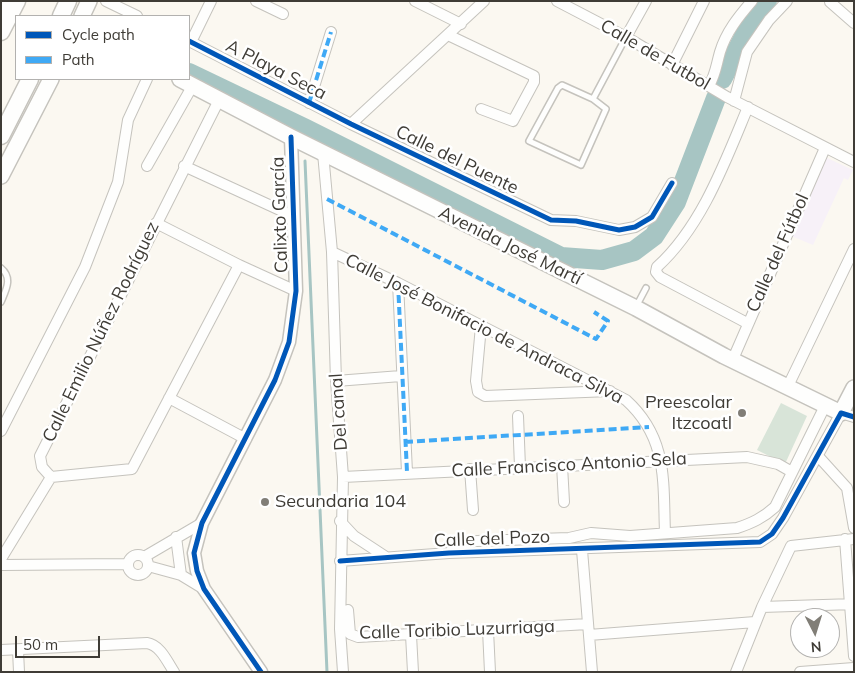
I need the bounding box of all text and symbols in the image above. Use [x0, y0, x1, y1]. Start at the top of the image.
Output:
legend [15, 15, 190, 80]
street label: Calle de Futbol [596, 15, 714, 95]
text: Cycle path [62, 25, 135, 44]
street label: A Playa Seca [222, 35, 330, 105]
text: Path [62, 50, 94, 69]
street label: Calle del Puente [392, 121, 522, 199]
street label: Calixto García [267, 156, 293, 274]
street label: Calle del Fútbol [742, 190, 814, 316]
street label: Avenida José Martí [435, 202, 585, 290]
street label: Calle Emilio Núñez Rodríguez [38, 218, 164, 446]
street label: Calle José Bonifacio de Andraca Silva [341, 249, 627, 409]
street label: Del canal [326, 373, 352, 451]
place label: Preescolar Itzcoatl [645, 392, 732, 434]
marker: Preescolar Itzcoatl [736, 407, 748, 419]
street label: Calle Francisco Antonio Sela [451, 448, 687, 482]
place label: Secundaria 104 [275, 491, 406, 513]
marker: Secundaria 104 [259, 496, 271, 508]
street label: Calle del Pozo [433, 526, 551, 552]
north arrow [790, 608, 840, 658]
street label: Calle Toribio Luzurriaga [359, 616, 555, 644]
scale bar [18, 626, 102, 658]
text: 50 m [23, 635, 58, 654]
text: N [810, 638, 822, 656]

